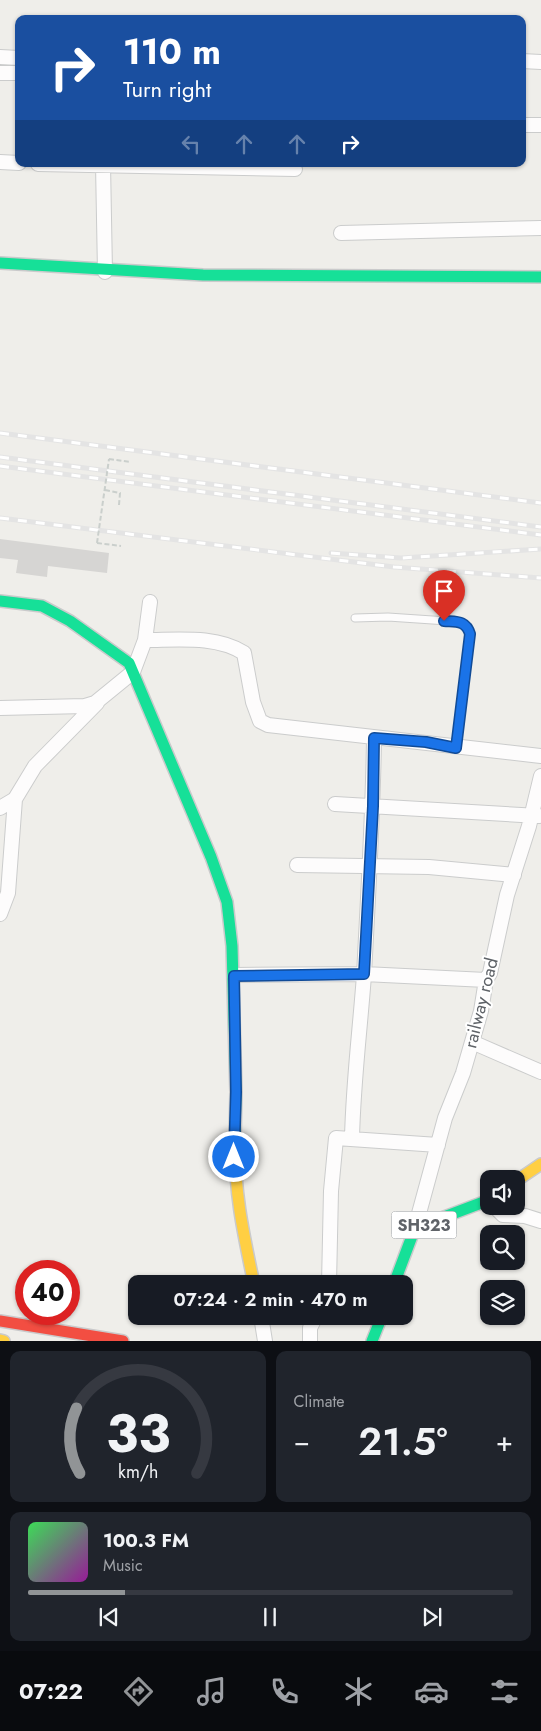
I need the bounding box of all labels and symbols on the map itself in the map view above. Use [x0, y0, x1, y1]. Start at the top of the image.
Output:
pin [423, 570, 465, 621]
street label: railway road [457, 955, 505, 1051]
position arrow [207, 1130, 259, 1182]
road number: SH323 [392, 1212, 456, 1238]
speed limit sign: 40 [15, 1260, 80, 1325]

